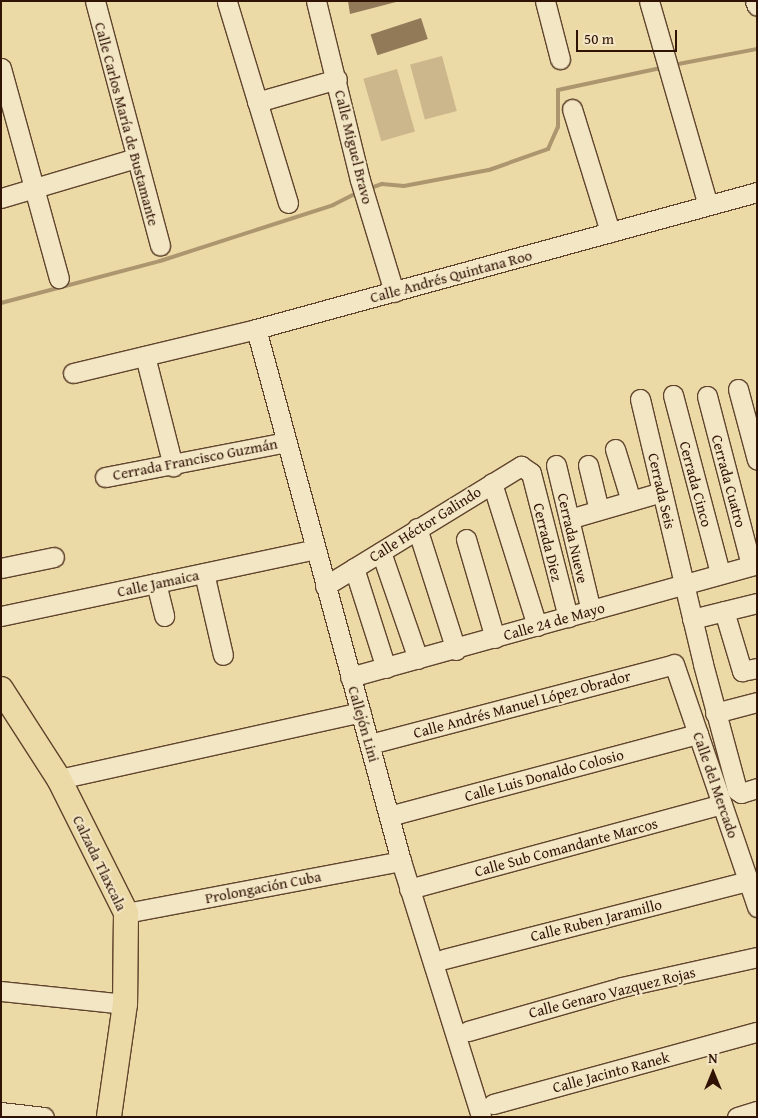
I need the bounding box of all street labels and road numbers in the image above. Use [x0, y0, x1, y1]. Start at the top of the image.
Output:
street label: Calle Carlos María de Bustamante [91, 20, 163, 228]
street label: Calle Miguel Bravo [331, 88, 377, 206]
street label: Calle Andrés Quintana Roo [368, 246, 534, 306]
street label: Cerrada Cuatro [708, 433, 750, 529]
street label: Cerrada Francisco Guzmán [111, 434, 279, 484]
street label: Cerrada Cinco [676, 439, 716, 529]
street label: Cerrada Seis [645, 451, 679, 531]
street label: Calle Héctor Galindo [366, 482, 484, 566]
street label: Cerrada Nueve [554, 491, 592, 585]
street label: Cerrada Diez [530, 501, 566, 583]
street label: Calle Jamaica [115, 566, 201, 600]
street label: Calle 24 de Mayo [501, 598, 607, 644]
street label: Calle Andrés Manuel López Obrador [411, 666, 633, 742]
street label: Callejón Lini [345, 684, 383, 764]
street label: Calle del Mercado [689, 729, 743, 841]
street label: Calle Luis Donaldo Colosio [463, 745, 625, 805]
street label: Calzada Tlaxcala [69, 812, 131, 914]
street label: Calle Sub Comandante Marcos [472, 814, 660, 880]
street label: Prolongación Cuba [203, 867, 323, 907]
street label: Calle Ruben Jaramillo [528, 895, 664, 945]
street label: Calle Genaro Vazquez Rojas [527, 963, 697, 1021]
street label: Calle Jacinto Ranek [551, 1048, 671, 1096]

